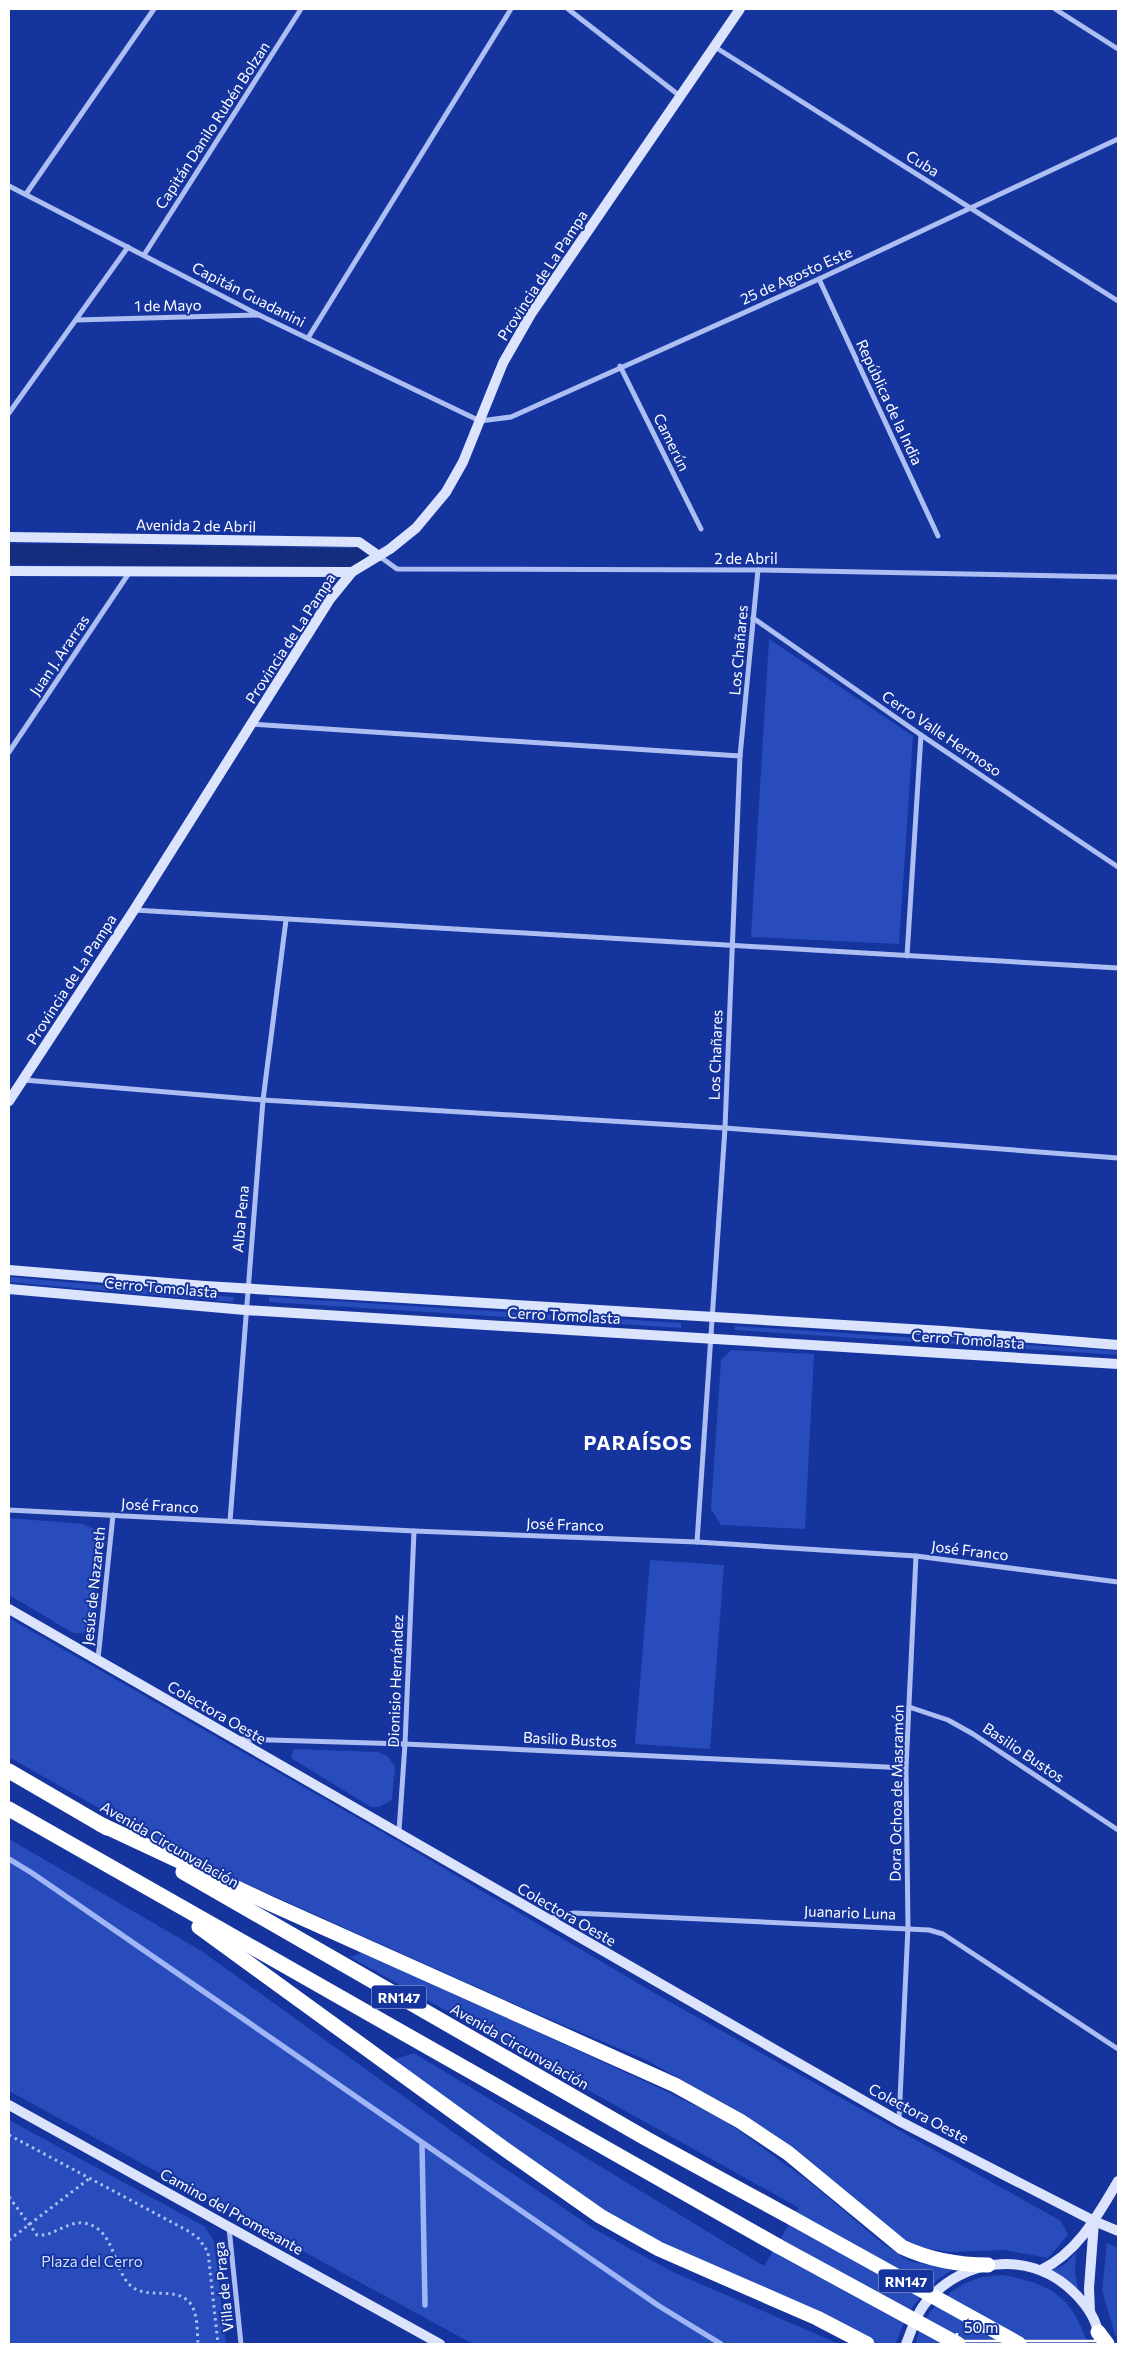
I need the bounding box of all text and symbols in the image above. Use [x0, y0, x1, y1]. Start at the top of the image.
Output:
street label: Capitán Danilo Rubén Bolzan [151, 38, 273, 212]
street label: Cuba [903, 146, 943, 180]
street label: Provincia de La Pampa [493, 206, 591, 344]
street label: 25 de Agosto Este [737, 242, 855, 308]
street label: Capitán Guadanini [189, 258, 309, 330]
street label: 1 de Mayo [134, 295, 202, 315]
street label: República de la India [853, 336, 927, 468]
street label: Camerún [650, 410, 694, 474]
street label: Avenida 2 de Abril [136, 515, 256, 535]
street label: 2 de Abril [714, 549, 778, 567]
street label: Provincia de La Pampa [241, 569, 339, 707]
street label: Los Chañares [725, 604, 751, 696]
street label: Juan J. Ararras [25, 611, 93, 699]
street label: Cerro Valle Hermoso [879, 686, 1005, 780]
street label: Provincia de La Pampa [22, 910, 120, 1048]
street label: Los Chañares [704, 1009, 726, 1101]
street label: Alba Pena [228, 1185, 252, 1253]
street label: Cerro Tomolasta [104, 1273, 218, 1301]
street label: Cerro Tomolasta [507, 1303, 621, 1327]
street label: Cerro Tomolasta [911, 1326, 1025, 1352]
district label: PARAÍSOS [583, 1430, 693, 1454]
street label: José Franco [121, 1494, 199, 1516]
street label: José Franco [526, 1514, 604, 1534]
street label: Jesús de Nazareth [78, 1526, 108, 1646]
street label: José Franco [930, 1536, 1010, 1564]
street label: Dionisio Hernández [384, 1614, 406, 1748]
street label: Colectora Oeste [164, 1676, 270, 1748]
street label: Dora Ochoa de Masramón [885, 1704, 907, 1882]
street label: Basilio Bustos [980, 1718, 1068, 1786]
street label: Basilio Bustos [522, 1728, 618, 1750]
street label: Avenida Circunvalación [98, 1797, 242, 1891]
street label: Colectora Oeste [514, 1878, 620, 1950]
street label: Juanario Luna [804, 1901, 896, 1923]
road number: RN147 [372, 1985, 426, 2008]
street label: Avenida Circunvalación [448, 1999, 592, 2093]
street label: Colectora Oeste [866, 2079, 972, 2147]
street label: Camino del Promesante [157, 2164, 307, 2258]
street label: Villa de Praga [209, 2241, 237, 2333]
park label: Plaza del Cerro [41, 2252, 143, 2270]
road number: RN147 [878, 2270, 934, 2292]
scale bar [957, 2310, 1103, 2342]
text: 50 m [964, 2318, 998, 2336]

